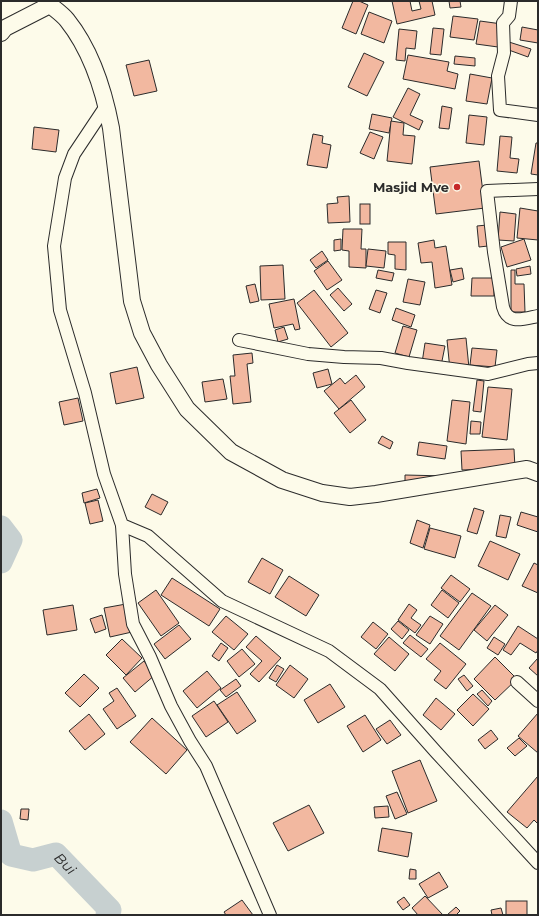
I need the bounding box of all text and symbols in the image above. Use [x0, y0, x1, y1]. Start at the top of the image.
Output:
place label: Masjid Mve [373, 179, 449, 195]
marker: Masjid Mve [452, 182, 462, 192]
water label: Bui [50, 849, 80, 878]

